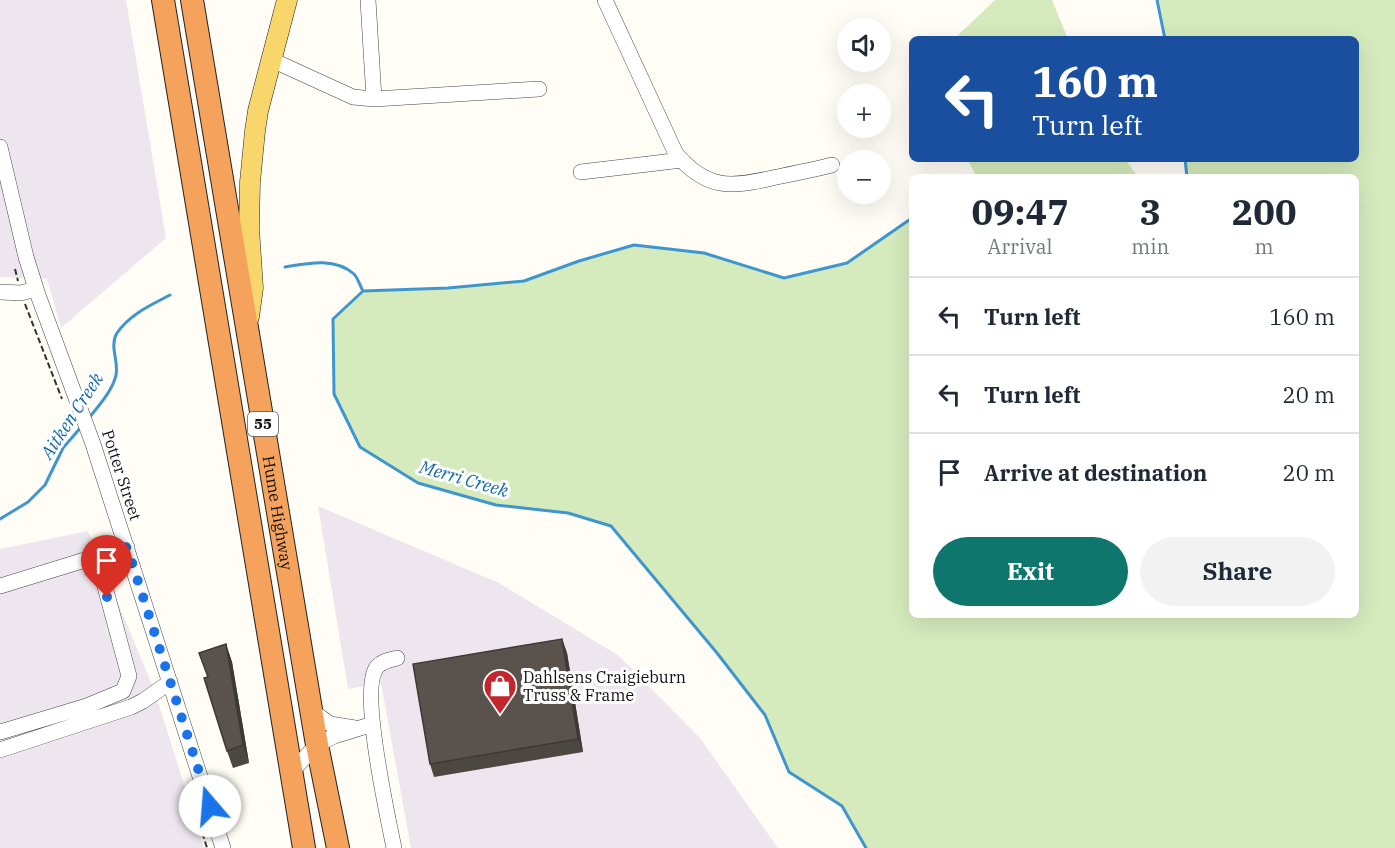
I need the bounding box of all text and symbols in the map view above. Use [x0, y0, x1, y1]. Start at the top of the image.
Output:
map controls [837, 18, 891, 204]
button: sound [837, 18, 891, 72]
text: 160 m [1032, 54, 1158, 109]
icon: left [933, 60, 1011, 138]
button: + [837, 84, 891, 138]
text: Turn left [1032, 107, 1143, 142]
button: − [837, 150, 891, 204]
text: 09:47 [971, 188, 1069, 235]
text: 3 [1139, 188, 1161, 235]
text: 200 [1232, 188, 1297, 235]
text: Arrival [988, 233, 1053, 260]
text: min [1131, 233, 1169, 260]
text: m [1255, 233, 1274, 260]
icon: left [933, 300, 966, 333]
text: Turn left [984, 302, 1080, 331]
text: 160 m [1269, 302, 1335, 331]
water label: Aitken Creek [35, 368, 108, 464]
icon: left [933, 378, 966, 411]
text: Turn left [984, 380, 1080, 409]
text: 20 m [1283, 380, 1335, 409]
road number: 55 [248, 412, 278, 436]
street label: Potter Street [98, 427, 146, 523]
street label: Hume Highway [259, 454, 298, 572]
water label: Merri Creek [416, 455, 512, 502]
icon: arrive [933, 456, 966, 489]
text: Arrive at destination [984, 458, 1207, 487]
text: 20 m [1283, 458, 1335, 487]
pin [81, 535, 132, 597]
button: Exit [933, 537, 1128, 606]
button: Share [1140, 537, 1335, 606]
icon: arrive [90, 544, 123, 577]
place label: Dahlsens Craigieburn Truss & Frame [523, 667, 686, 705]
shop icon: Dahlsens Craigieburn Truss & Frame [482, 668, 518, 715]
position arrow [178, 774, 242, 838]

